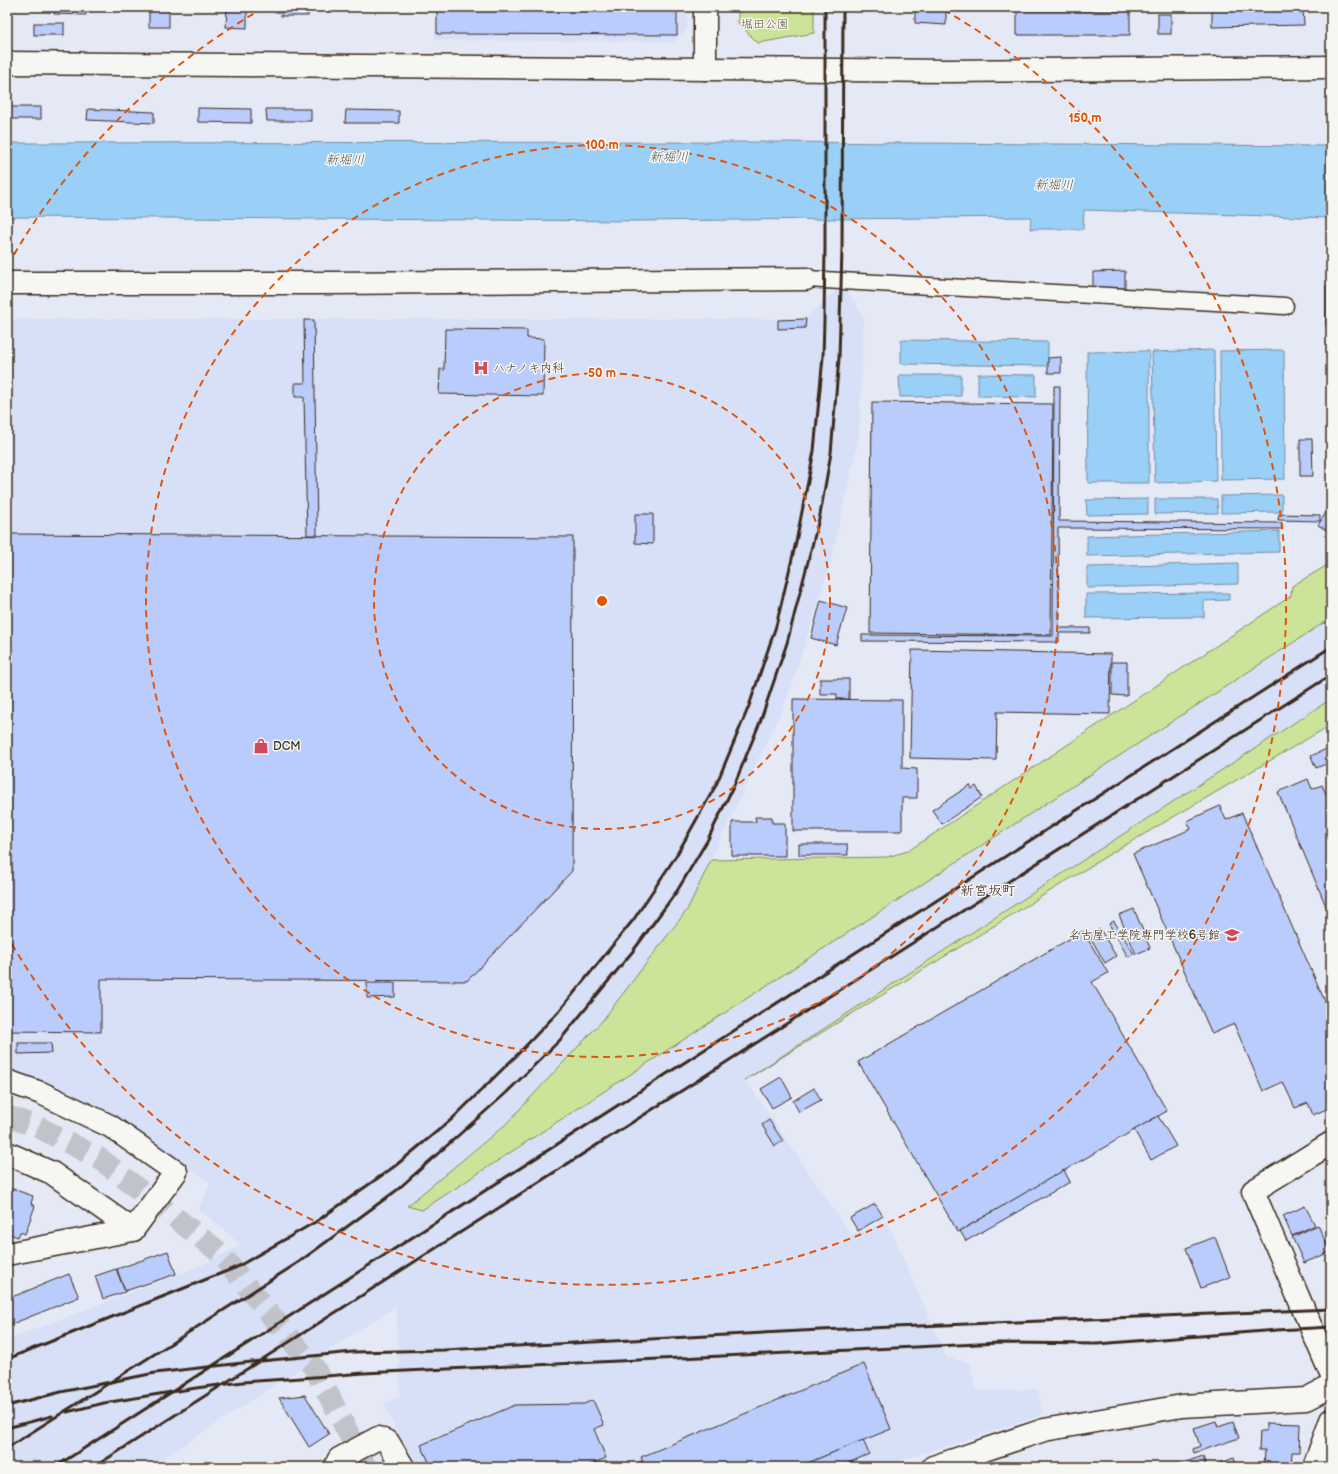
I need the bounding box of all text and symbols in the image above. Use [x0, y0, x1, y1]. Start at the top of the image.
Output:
park label: 堀田公園 [741, 17, 789, 32]
text: 150 m [1069, 111, 1101, 126]
text: 100 m [585, 138, 619, 153]
water label: 新堀川 [649, 149, 689, 165]
water label: 新堀川 [325, 152, 365, 168]
water label: 新堀川 [1034, 177, 1074, 193]
hospital icon: ハナノキ内科 [472, 359, 490, 377]
place label: ハナノキ内科 [493, 361, 564, 376]
text: 50 m [588, 366, 616, 381]
centre of rings [595, 594, 609, 608]
shop icon: DCM [252, 737, 270, 755]
place label: DCM [273, 739, 301, 754]
district label: 新宮坂町 [960, 882, 1016, 899]
school or university icon: 名古屋工学院専門学校6号館 [1223, 926, 1241, 944]
place label: 名古屋工学院専門学校6号館 [1069, 928, 1220, 943]

